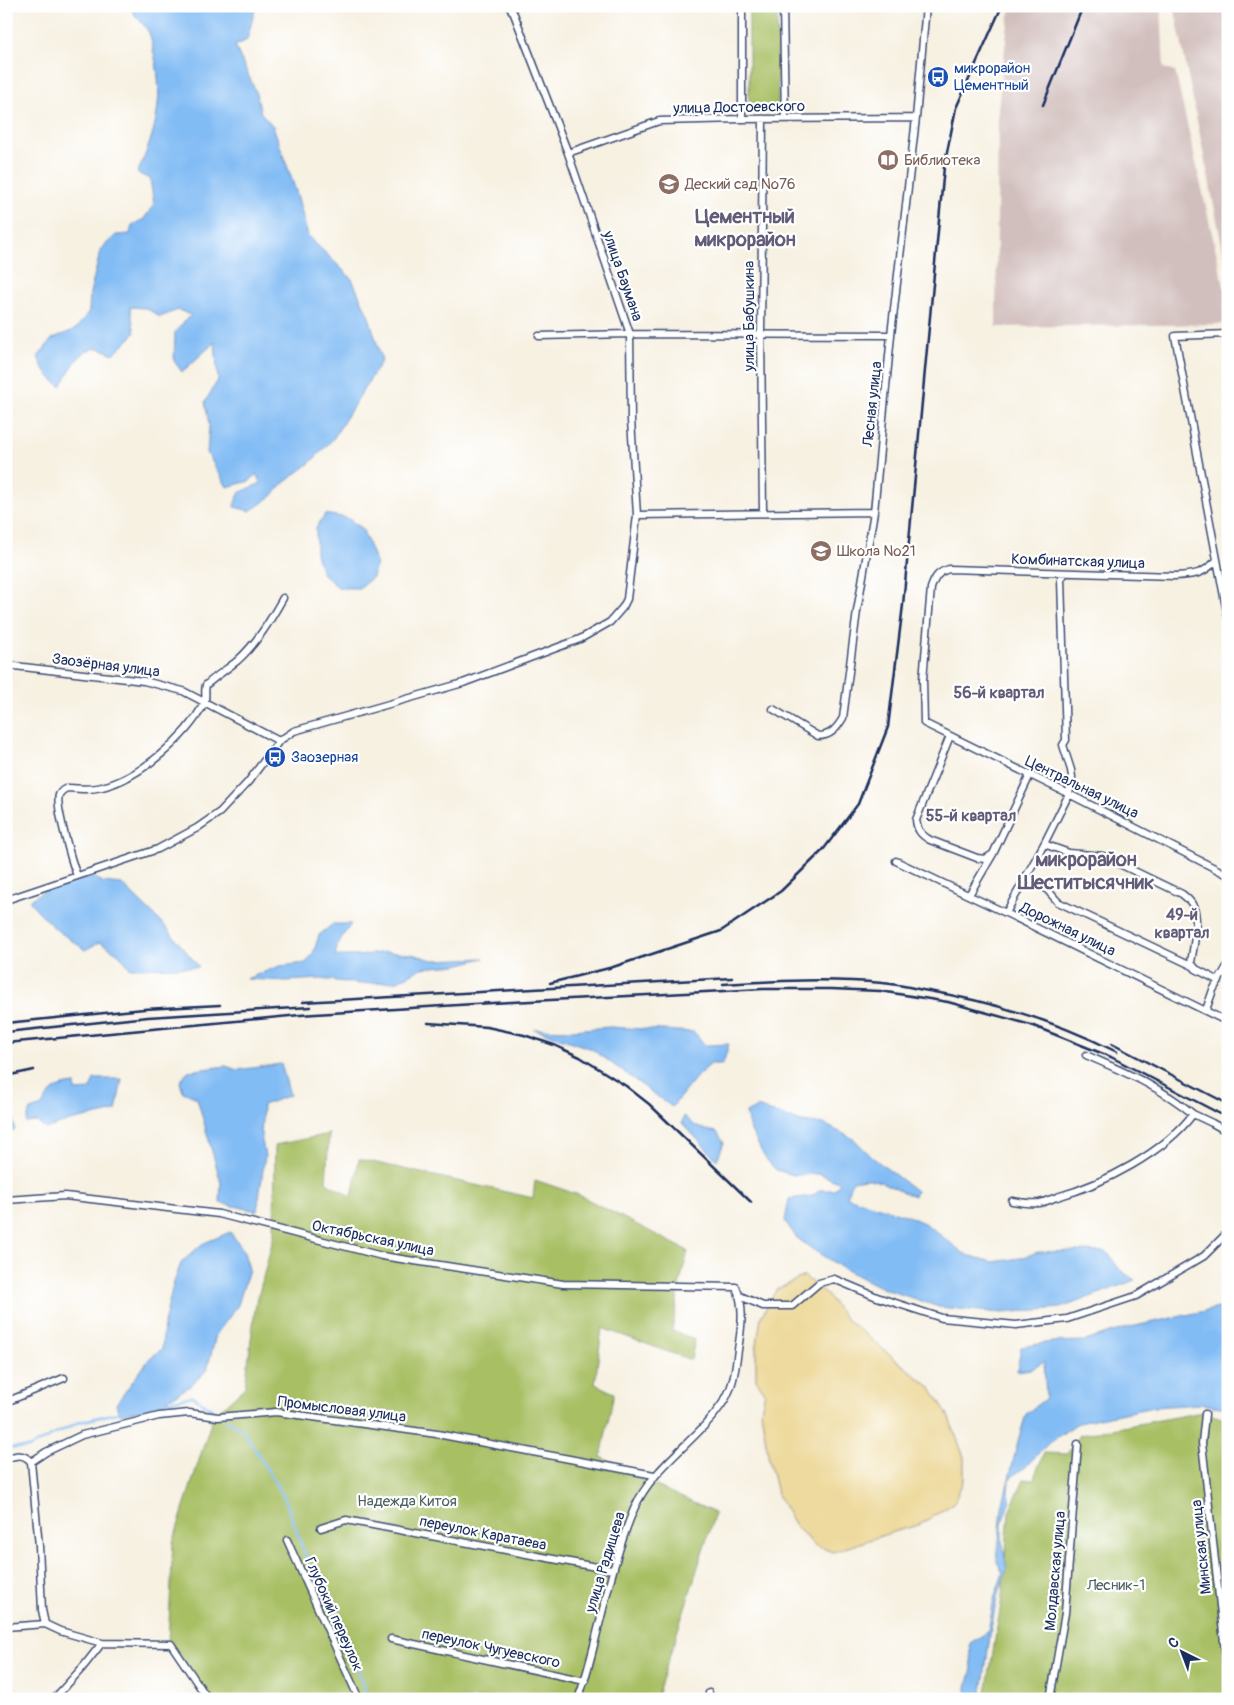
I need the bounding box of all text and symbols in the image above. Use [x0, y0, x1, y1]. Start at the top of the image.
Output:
place label: микрорайон Цементный [954, 59, 1030, 95]
bus stop icon: микрорайон Цементный [926, 65, 950, 89]
street label: улица Достоевского [672, 97, 805, 118]
library icon: Библиотека [876, 148, 900, 172]
place label: Библиотека [904, 151, 981, 170]
school or university icon: Деский сад №76 [657, 172, 681, 196]
place label: Деский сад №76 [684, 175, 796, 194]
district label: Цементный микрорайон [694, 204, 796, 252]
street label: улица Баумана [598, 228, 647, 324]
street label: улица Бабушкина [740, 261, 759, 372]
street label: Лесная улица [858, 360, 886, 449]
school or university icon: Школа №21 [809, 539, 833, 563]
place label: Школа №21 [837, 542, 916, 561]
street label: Комбинатская улица [1011, 550, 1145, 573]
street label: Заозёрная улица [51, 649, 161, 682]
district label: 56-й квартал [954, 683, 1044, 703]
bus stop icon: Заозерная [263, 745, 287, 769]
place label: Заозерная [291, 748, 358, 767]
street label: Центральная улица [1022, 752, 1142, 823]
district label: 55-й квартал [926, 806, 1016, 826]
district label: микрорайон Шеститысячник [1017, 847, 1154, 895]
street label: Дорожная улица [1016, 898, 1119, 961]
district label: 49-й квартал [1155, 905, 1210, 943]
street label: Октябрьская улица [310, 1216, 436, 1261]
street label: Промысловая улица [277, 1392, 407, 1427]
park label: Надежда Китоя [357, 1492, 457, 1511]
street label: Минская улица [1187, 1499, 1216, 1595]
street label: улица Радищева [581, 1509, 630, 1616]
street label: Молдавская улица [1041, 1510, 1070, 1632]
street label: переулок Каратаева [418, 1512, 548, 1555]
street label: Глубокий переулок [300, 1554, 367, 1674]
park label: Лесник-1 [1086, 1576, 1145, 1595]
street label: переулок Чугуевского [420, 1625, 562, 1672]
north arrow [1156, 1628, 1206, 1678]
text: С [1165, 1633, 1183, 1652]

